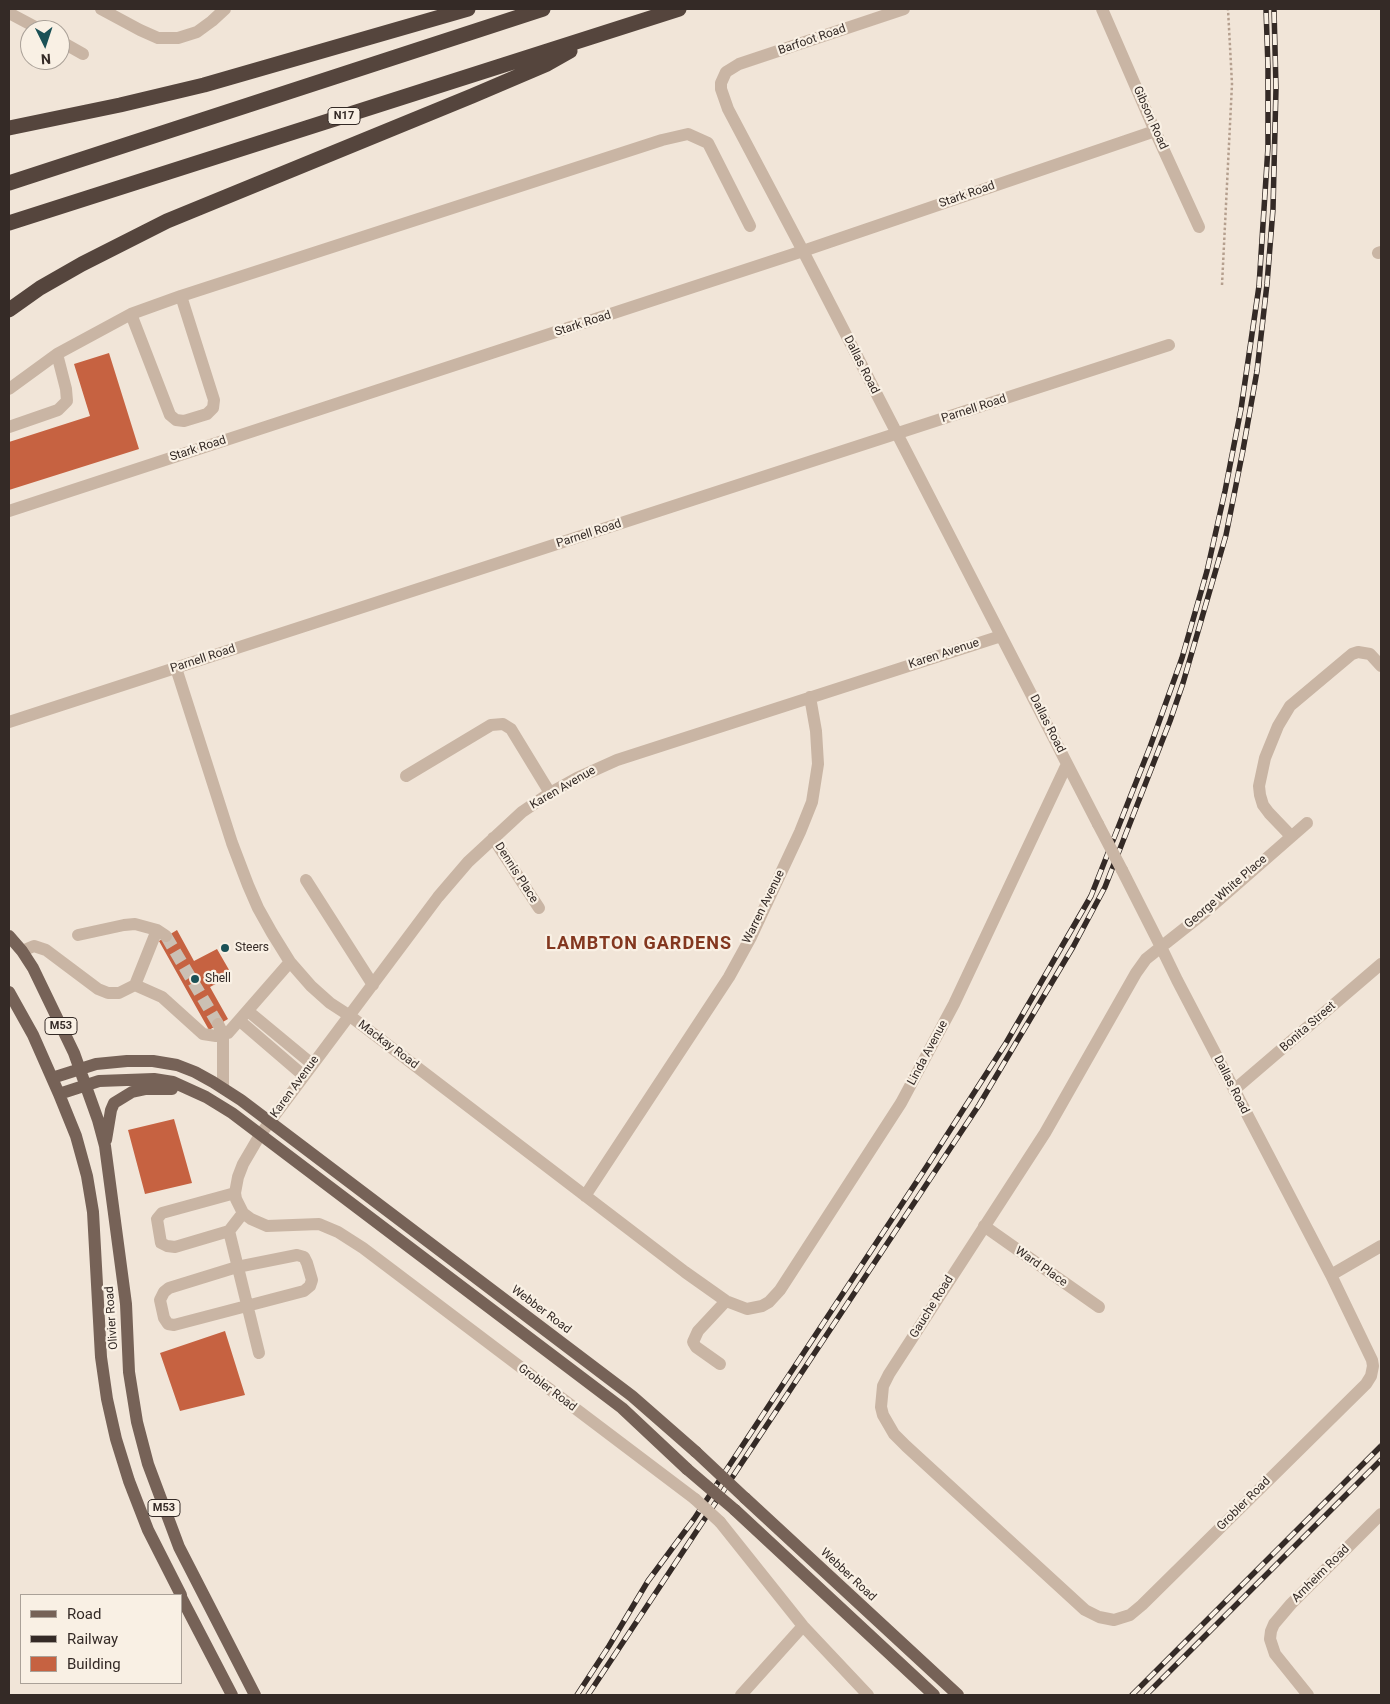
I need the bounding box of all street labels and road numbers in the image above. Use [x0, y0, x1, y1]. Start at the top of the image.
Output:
street label: Barfoot Road [776, 22, 848, 58]
street label: Gibson Road [1130, 84, 1170, 152]
road number: N17 [328, 108, 360, 124]
street label: Stark Road [937, 179, 997, 211]
street label: Stark Road [553, 308, 613, 340]
street label: Dallas Road [840, 333, 882, 397]
street label: Parnell Road [940, 392, 1008, 426]
street label: Stark Road [168, 433, 228, 465]
street label: Parnell Road [555, 517, 623, 551]
street label: Karen Avenue [907, 636, 981, 672]
street label: Parnell Road [169, 642, 237, 676]
street label: Dallas Road [1026, 692, 1068, 756]
street label: Karen Avenue [528, 763, 598, 813]
street label: Dennis Place [491, 840, 541, 906]
street label: George White Place [1182, 852, 1270, 932]
street label: Warren Avenue [740, 868, 788, 946]
street label: Bonita Street [1277, 999, 1339, 1055]
road number: M53 [45, 1018, 77, 1034]
street label: Mackay Road [355, 1018, 421, 1072]
street label: Linda Avenue [905, 1018, 951, 1088]
street label: Karen Avenue [268, 1053, 322, 1121]
street label: Dallas Road [1210, 1053, 1252, 1117]
street label: Ward Place [1012, 1244, 1070, 1290]
street label: Gauche Road [907, 1273, 957, 1341]
street label: Webber Road [508, 1283, 574, 1337]
street label: Olivier Road [103, 1286, 121, 1350]
street label: Grobler Road [515, 1361, 579, 1415]
street label: Grobler Road [1214, 1474, 1274, 1534]
road number: M53 [148, 1500, 180, 1516]
street label: Arnheim Road [1289, 1542, 1353, 1606]
street label: Webber Road [817, 1545, 879, 1605]

